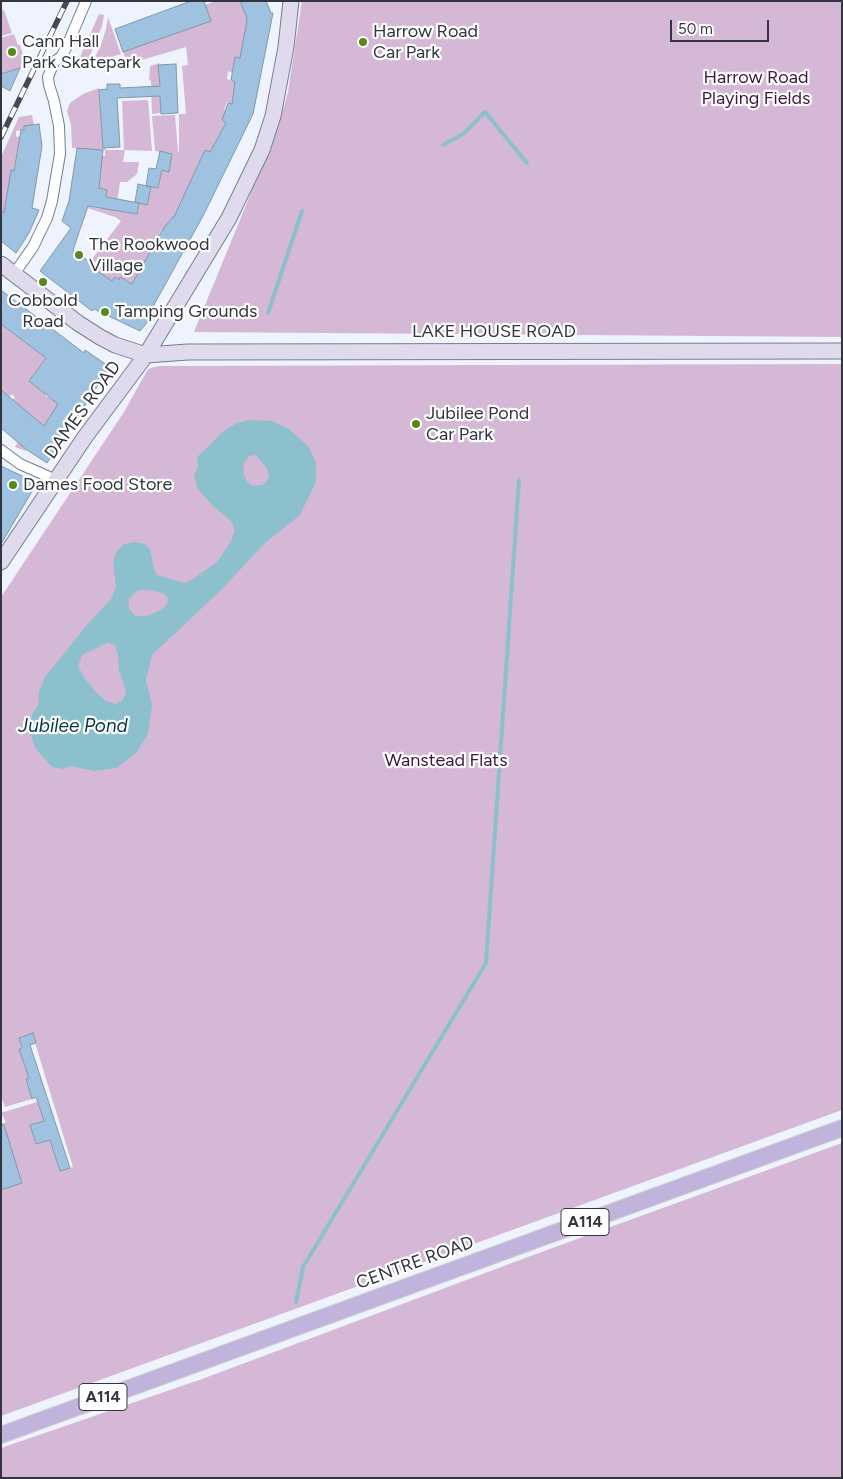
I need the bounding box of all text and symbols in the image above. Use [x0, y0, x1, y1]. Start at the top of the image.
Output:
scale bar [673, 10, 772, 42]
text: 50 m [678, 20, 713, 38]
place label: Harrow Road Car Park [373, 21, 478, 64]
place label: Cann Hall Park Skatepark [22, 31, 141, 74]
marker: Harrow Road Car Park [357, 36, 369, 48]
marker: Cann Hall Park Skatepark [6, 46, 18, 58]
park label: Harrow Road Playing Fields [702, 67, 810, 110]
place label: The Rookwood Village [89, 234, 209, 276]
marker: The Rookwood Village [73, 249, 85, 261]
marker: Cobbold Road [37, 276, 49, 288]
place label: Cobbold Road [8, 290, 78, 332]
place label: Tamping Grounds [115, 301, 257, 323]
marker: Tamping Grounds [99, 306, 111, 318]
street label: LAKE HOUSE ROAD [412, 321, 576, 343]
street label: DAMES ROAD [40, 357, 126, 463]
place label: Jubilee Pond Car Park [426, 403, 529, 446]
marker: Jubilee Pond Car Park [410, 418, 422, 430]
place label: Dames Food Store [23, 474, 172, 496]
marker: Dames Food Store [7, 479, 19, 491]
water label: Jubilee Pond [18, 715, 128, 737]
park label: Wanstead Flats [384, 750, 508, 772]
road number: A114 [561, 1208, 609, 1236]
street label: CENTRE ROAD [353, 1232, 477, 1294]
road number: A114 [79, 1384, 127, 1410]

